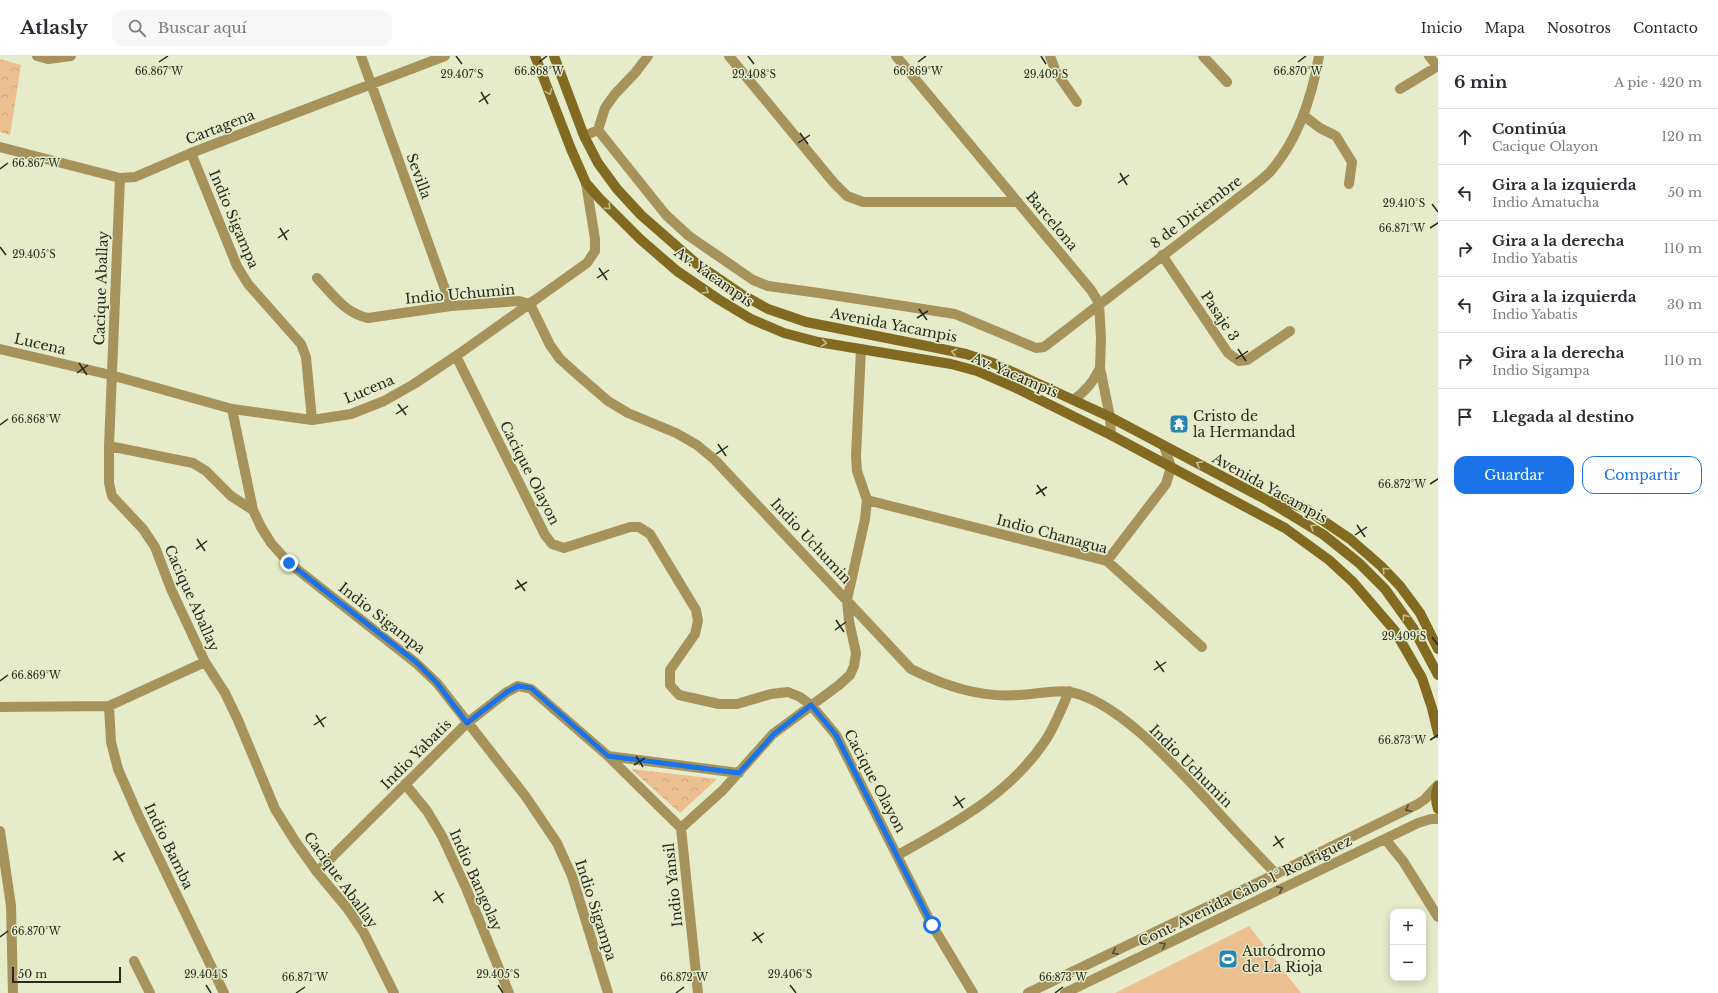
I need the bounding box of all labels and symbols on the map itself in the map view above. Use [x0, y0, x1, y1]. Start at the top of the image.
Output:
text: 66.867°W [135, 65, 183, 78]
text: 66.868°W [514, 65, 564, 78]
text: 66.869°W [893, 65, 943, 78]
text: 66.870°W [1274, 65, 1323, 78]
text: 29.407°S [441, 68, 483, 81]
text: 29.408°S [732, 68, 776, 81]
text: 29.409°S [1024, 68, 1068, 81]
one-way arrow [545, 89, 553, 96]
street label: Cartagena [183, 106, 257, 148]
street label: Sevilla [402, 151, 436, 201]
text: 66.867°W [12, 157, 60, 170]
street label: Indio Sigampa [205, 167, 263, 271]
street label: 8 de Diciembre [1147, 172, 1245, 252]
street label: Barcelona [1022, 188, 1082, 254]
text: 29.410°S [1383, 197, 1425, 210]
one-way arrow [603, 202, 611, 210]
text: 66.871°W [1379, 222, 1425, 235]
street label: Cacique Aballay [90, 230, 112, 346]
street label: Av. Yacampis [670, 243, 757, 311]
text: 29.405°S [12, 248, 56, 261]
street label: Indio Uchumin [404, 280, 516, 308]
one-way arrow [702, 286, 709, 293]
street label: Pasaje 3 [1197, 288, 1243, 344]
street label: Avenida Yacampis [828, 304, 959, 346]
street label: Lucena [12, 329, 68, 359]
one-way arrow [821, 338, 827, 347]
one-way arrow [951, 348, 958, 356]
street label: Av. Yacampis [968, 348, 1061, 401]
street label: Lucena [341, 370, 397, 408]
place label: Cristo de la Hermandad [1193, 407, 1296, 441]
text: 66.868°W [11, 413, 61, 426]
temple icon: Cristo de la Hermandad [1168, 413, 1190, 435]
street label: Cacique Olayon [496, 418, 564, 528]
street label: Avenida Yacampis [1208, 448, 1331, 527]
one-way arrow [1196, 462, 1203, 469]
text: 66.872°W [1378, 478, 1426, 491]
street label: Indio Uchumin [767, 495, 855, 588]
street label: Indio Chanagua [994, 511, 1110, 558]
one-way arrow [1310, 525, 1317, 532]
street label: Cacique Aballay [160, 542, 224, 654]
route end [280, 554, 298, 572]
one-way arrow [1383, 567, 1390, 575]
street label: Indio Sigampa [335, 579, 429, 658]
one-way arrow [1403, 614, 1410, 621]
text: 29.409°S [1382, 630, 1426, 643]
text: 66.869°W [11, 669, 61, 682]
street label: Indio Yabatis [377, 715, 455, 793]
street label: Indio Uchumin [1146, 721, 1237, 812]
street label: Cacique Olayon [840, 726, 910, 836]
text: 66.873°W [1378, 734, 1426, 747]
street label: Indio Bamba [140, 800, 198, 892]
one-way arrow [1404, 804, 1412, 812]
street label: Indio Bangolay [446, 826, 506, 934]
street label: Cacique Aballay [300, 828, 382, 932]
street label: Cont. Avenida Cabo 1° Rodriguez [1135, 831, 1355, 951]
street label: Indio Yansil [660, 842, 686, 928]
street label: Indio Sigampa [571, 857, 621, 963]
one-way arrow [1275, 886, 1283, 894]
route start [923, 916, 941, 934]
text: 66.870°W [12, 925, 61, 938]
one-way arrow [1158, 942, 1166, 950]
place label: Autódromo de La Rioja [1241, 942, 1326, 976]
one-way arrow [1111, 947, 1119, 955]
sports icon: Autódromo de La Rioja [1217, 948, 1239, 970]
scale bar [12, 965, 121, 984]
text: 29.404°S [184, 968, 228, 981]
text: 29.405°S [476, 968, 520, 981]
text: 29.406°S [768, 968, 812, 981]
text: 66.871°W [282, 971, 328, 984]
text: 66.872°W [660, 971, 708, 984]
text: 66.873°W [1039, 971, 1087, 984]

